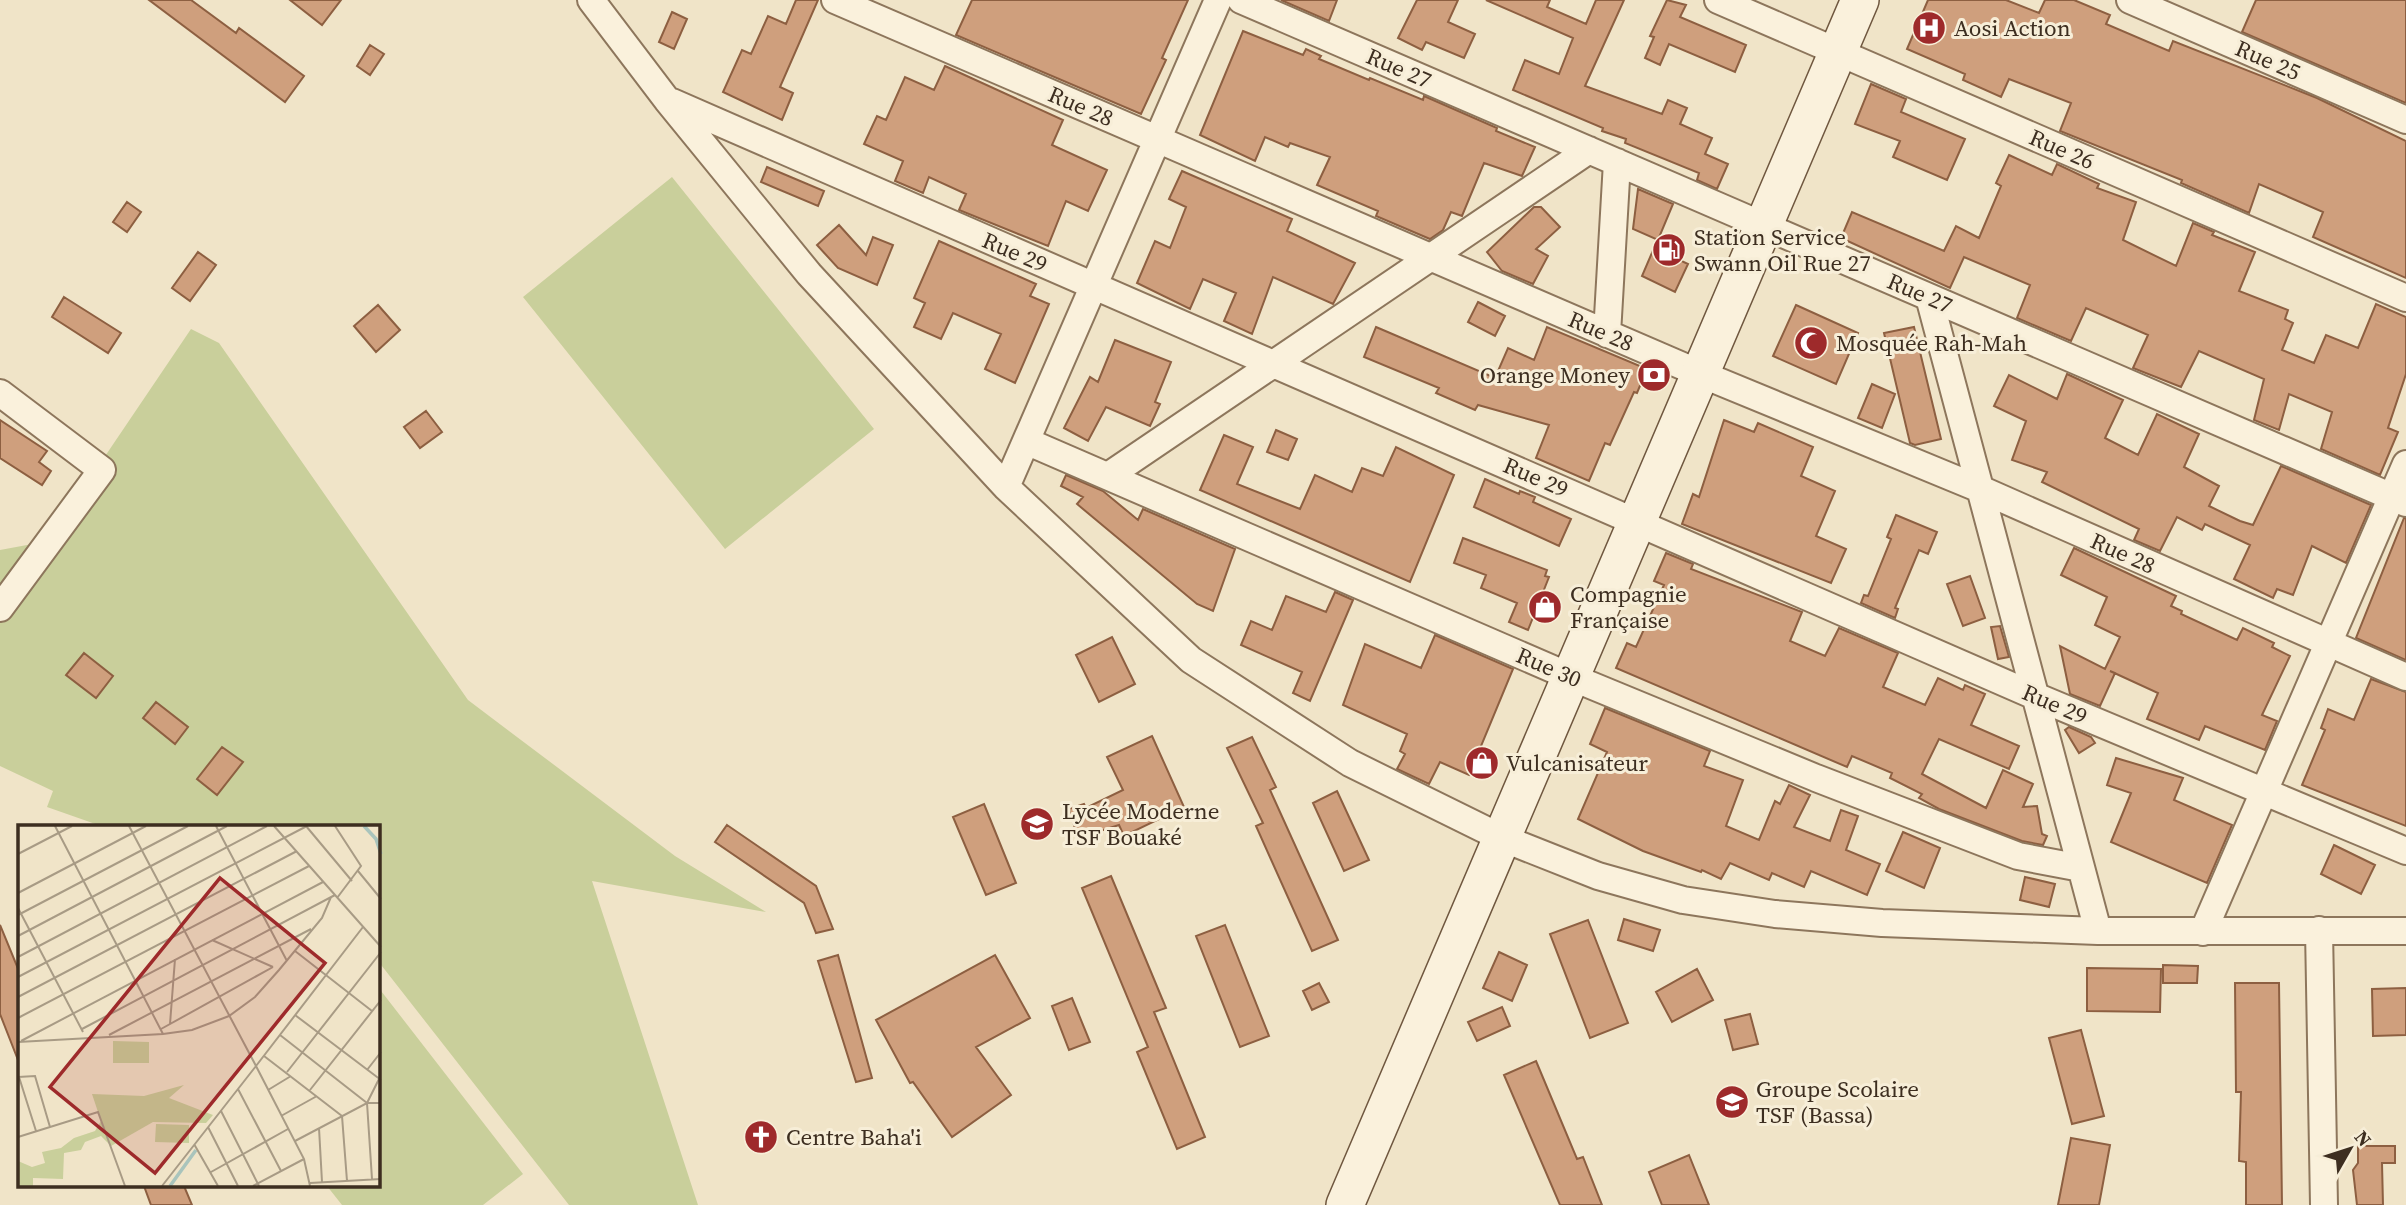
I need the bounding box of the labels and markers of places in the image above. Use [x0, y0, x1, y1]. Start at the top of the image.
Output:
hospital icon: Aosi Action [1910, 9, 1948, 47]
place label: Aosi Action [1954, 12, 2071, 44]
place label: Station Service Swann Oil Rue 27 [1694, 221, 1871, 279]
fuel station icon: Station Service Swann Oil Rue 27 [1650, 231, 1688, 269]
mosque icon: Mosquée Rah-Mah [1792, 324, 1830, 362]
place label: Mosquée Rah-Mah [1836, 327, 2027, 359]
bank icon: Orange Money [1635, 356, 1673, 394]
place label: Orange Money [1480, 359, 1630, 391]
place label: Compagnie Française [1570, 578, 1687, 636]
shop icon: Compagnie Française [1526, 588, 1564, 626]
shop icon: Vulcanisateur [1463, 744, 1501, 782]
place label: Vulcanisateur [1506, 747, 1648, 779]
place label: Lycée Moderne TSF Bouaké [1062, 795, 1219, 853]
school or university icon: Lycée Moderne TSF Bouaké [1018, 805, 1056, 843]
place label: Groupe Scolaire TSF (Bassa) [1756, 1073, 1919, 1131]
school or university icon: Groupe Scolaire TSF (Bassa) [1713, 1083, 1751, 1121]
church icon: Centre Baha'i [742, 1118, 780, 1156]
place label: Centre Baha'i [786, 1121, 922, 1153]

